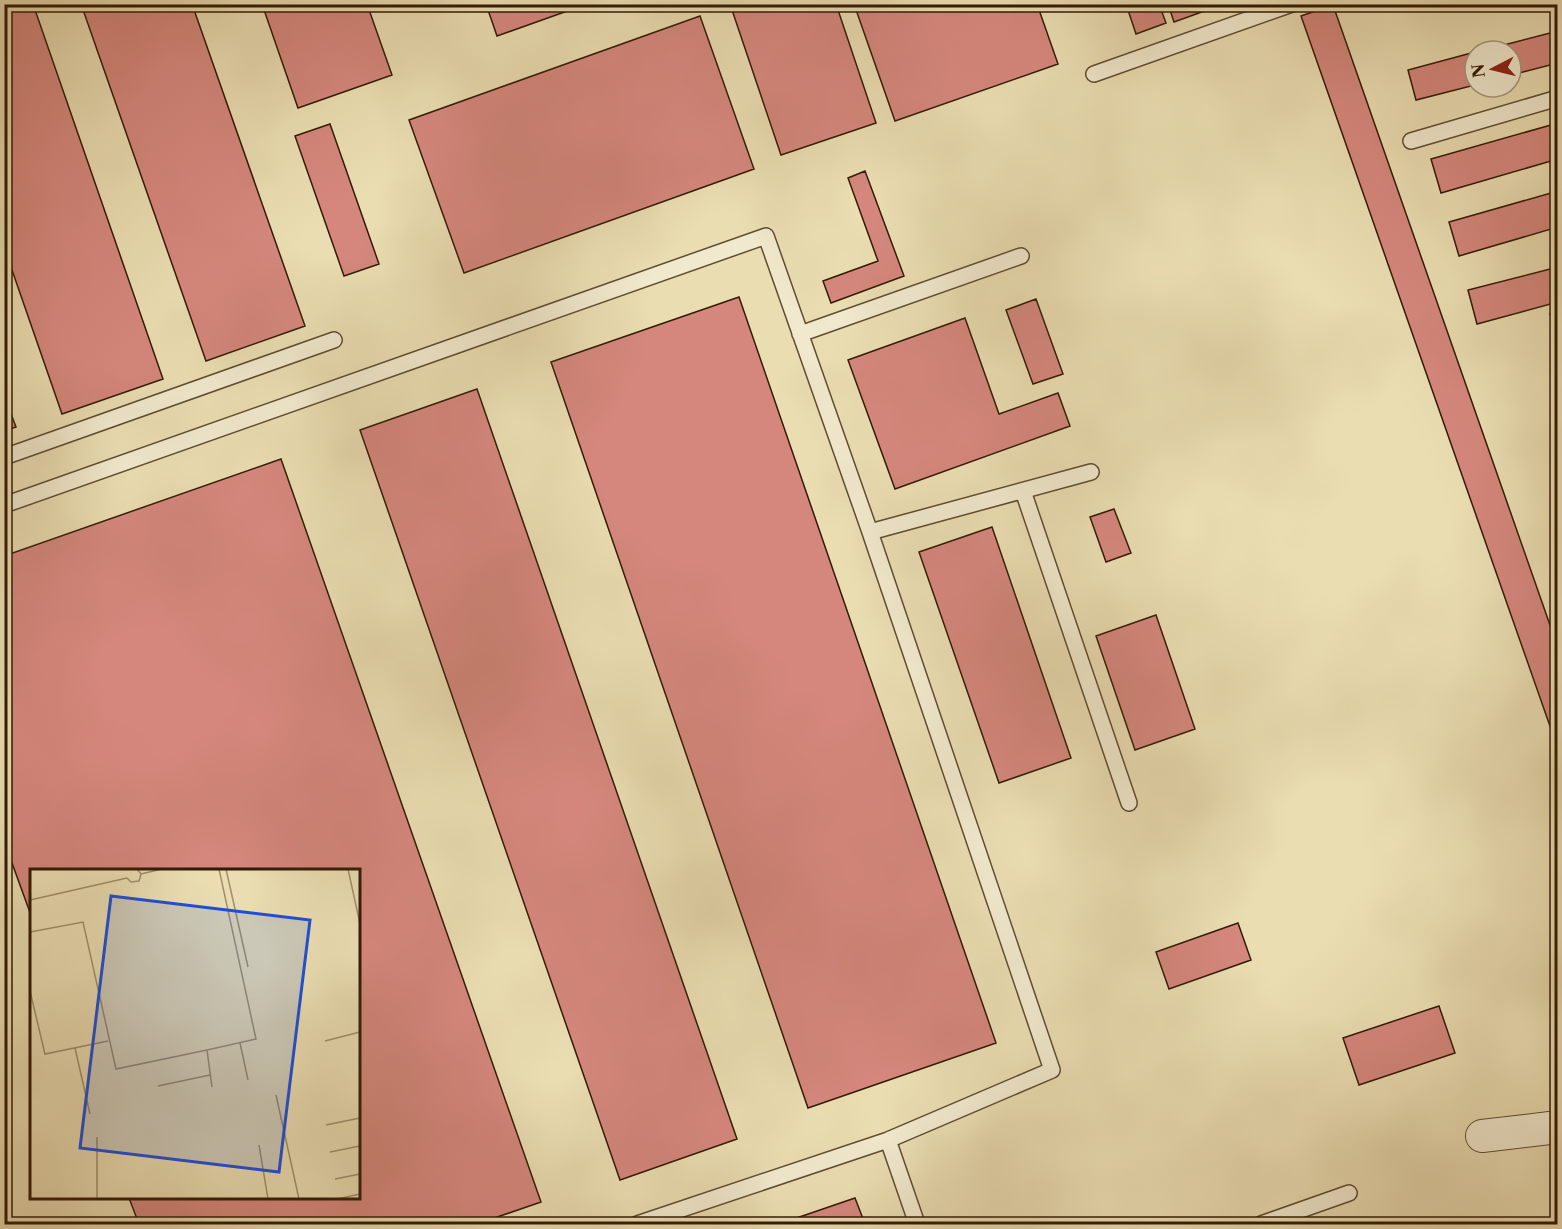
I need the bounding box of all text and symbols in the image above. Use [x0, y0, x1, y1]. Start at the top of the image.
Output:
north arrow [1463, 39, 1523, 99]
text: N [1467, 63, 1489, 79]
inset map [30, 869, 360, 1199]

